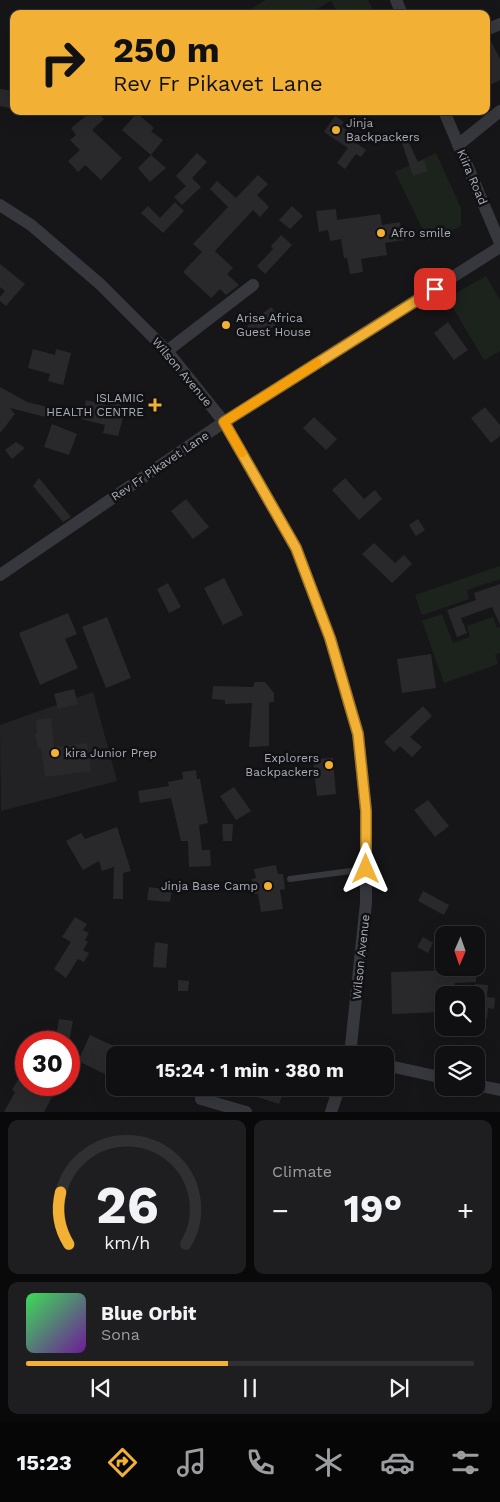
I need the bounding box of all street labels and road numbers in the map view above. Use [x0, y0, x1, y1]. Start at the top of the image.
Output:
street label: Kiira Road [454, 147, 490, 207]
street label: Wilson Avenue [149, 335, 215, 409]
street label: Rev Fr Pikavet Lane [109, 428, 211, 504]
street label: Wilson Avenue [350, 914, 372, 1000]

